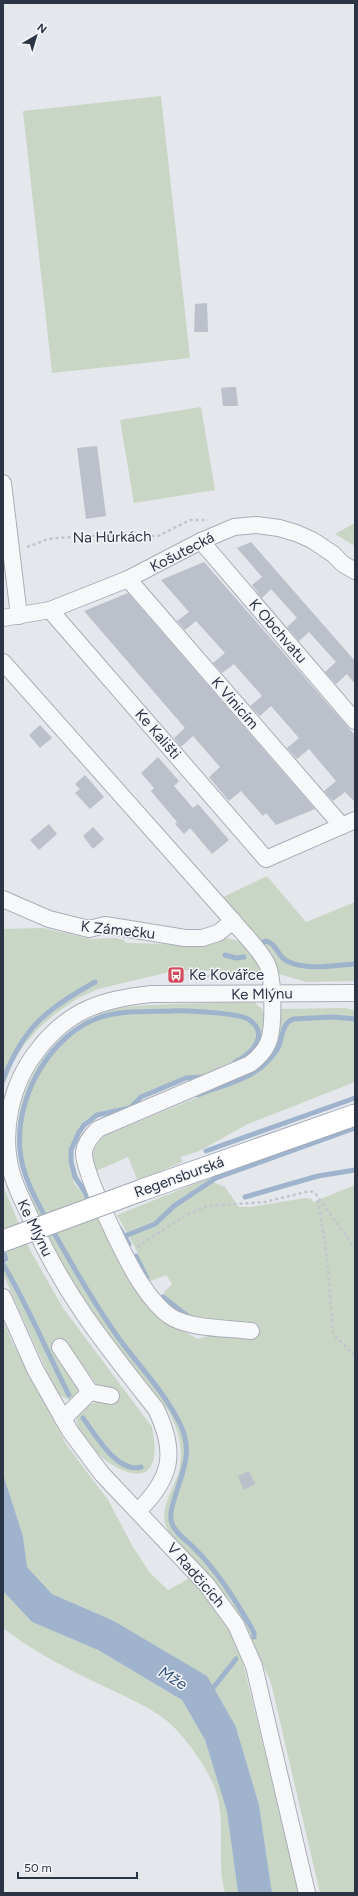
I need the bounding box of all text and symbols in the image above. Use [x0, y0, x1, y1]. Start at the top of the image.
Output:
north arrow [16, 16, 56, 56]
text: N [34, 21, 49, 36]
street label: Na Hůrkách [72, 527, 152, 547]
street label: Košutecká [147, 528, 217, 576]
street label: K Obchvatu [245, 595, 311, 667]
street label: K Vinicím [208, 673, 262, 733]
street label: Ke Kališti [131, 705, 185, 763]
street label: K Zámečku [80, 917, 156, 943]
bus stop icon: Ke Kovářce [166, 965, 186, 985]
place label: Ke Kovářce [189, 966, 264, 984]
street label: Ke Mlýnu [231, 984, 293, 1004]
street label: Regensburská [132, 1152, 226, 1202]
street label: Ke Mlýnu [13, 1196, 57, 1260]
street label: V Radčicích [163, 1539, 229, 1611]
water label: Mže [155, 1662, 191, 1694]
scale bar [18, 1854, 137, 1880]
text: 50 m [24, 1861, 52, 1875]

